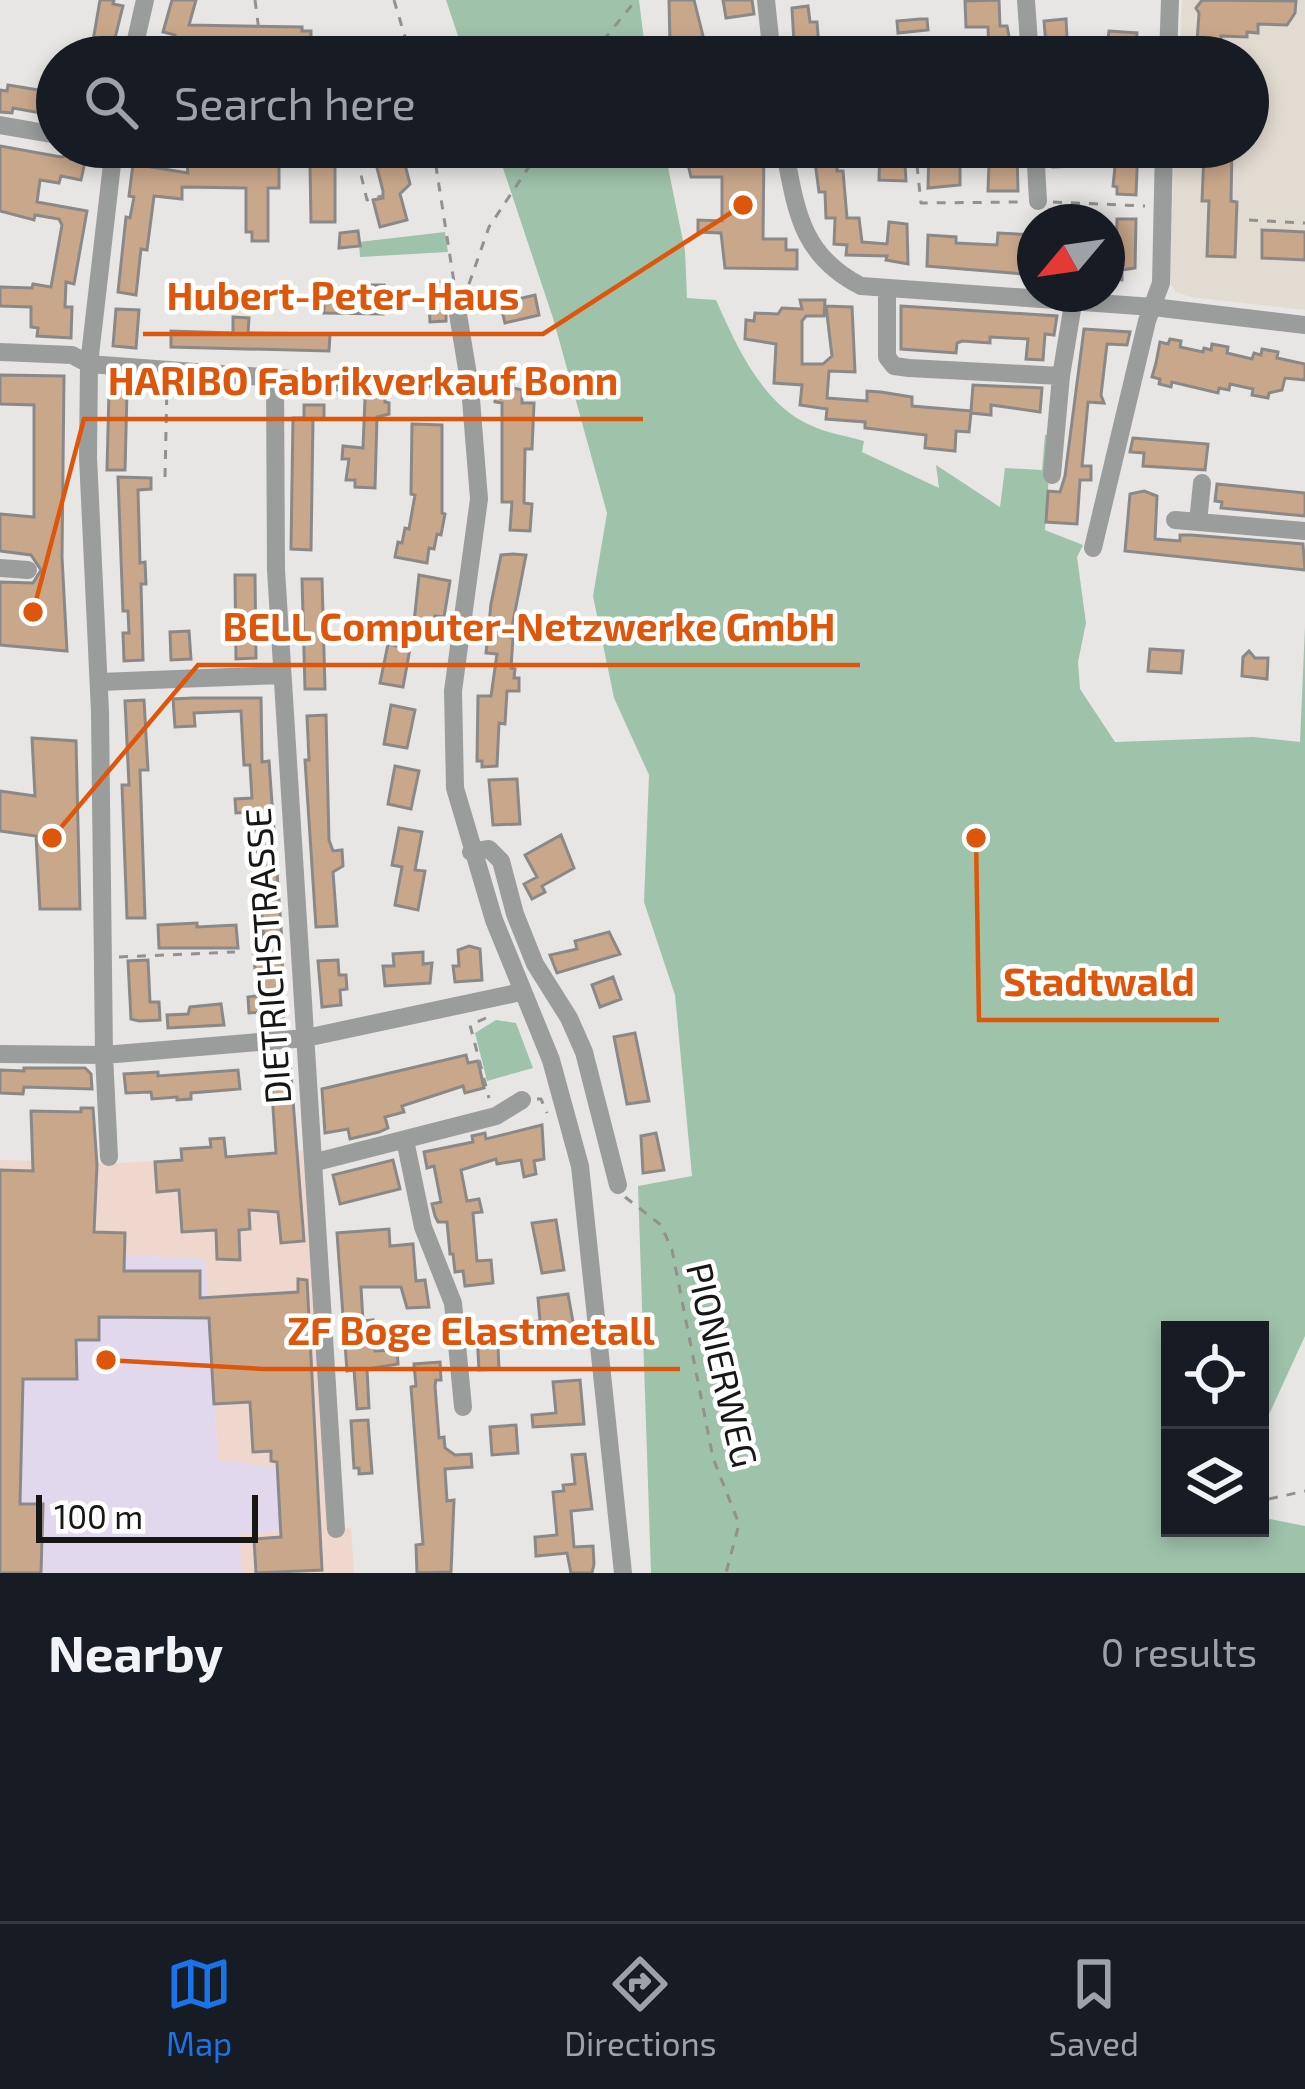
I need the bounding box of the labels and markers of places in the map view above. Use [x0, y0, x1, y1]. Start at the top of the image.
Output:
callout: Hubert-Peter-Haus [143, 259, 543, 334]
callout: HARIBO Fabrikverkauf Bonn [84, 344, 643, 419]
callout: BELL Computer-Netzwerke GmbH [198, 590, 860, 665]
callout: Stadtwald [979, 945, 1219, 1020]
callout: ZF Boge Elastmetall [263, 1294, 680, 1369]

